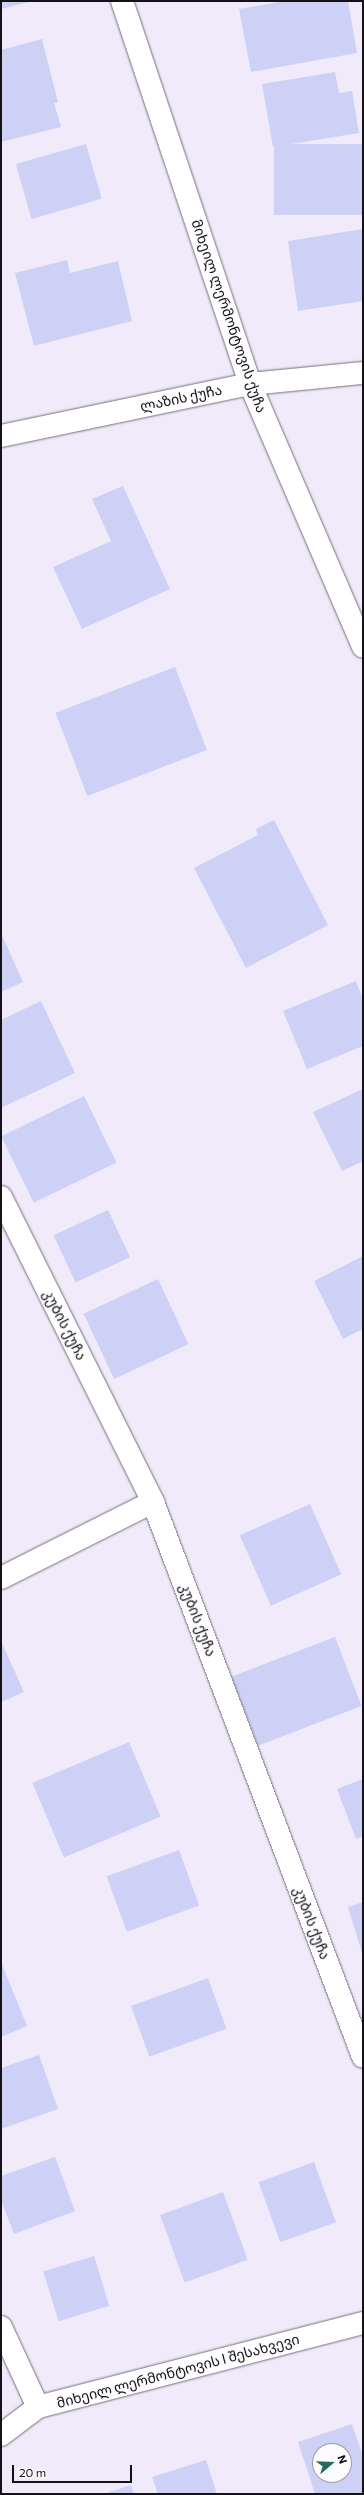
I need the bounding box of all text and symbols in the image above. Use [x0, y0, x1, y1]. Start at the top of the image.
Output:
street label: მიხეილ ლერმონტოვის ქუჩა [188, 217, 270, 415]
street label: ლაზის ქუჩა [139, 381, 223, 415]
street label: კუბის ქუჩა [40, 1287, 90, 1363]
street label: კუბის ქუჩა [176, 1581, 220, 1659]
street label: კუბის ქუჩა [290, 1884, 334, 1962]
street label: მიხეილ ლერმონტოვის I შესახვევი [55, 2330, 301, 2412]
north arrow [312, 2443, 352, 2483]
text: N [335, 2453, 350, 2465]
scale bar [14, 2457, 134, 2483]
text: 20 m [19, 2465, 46, 2479]

